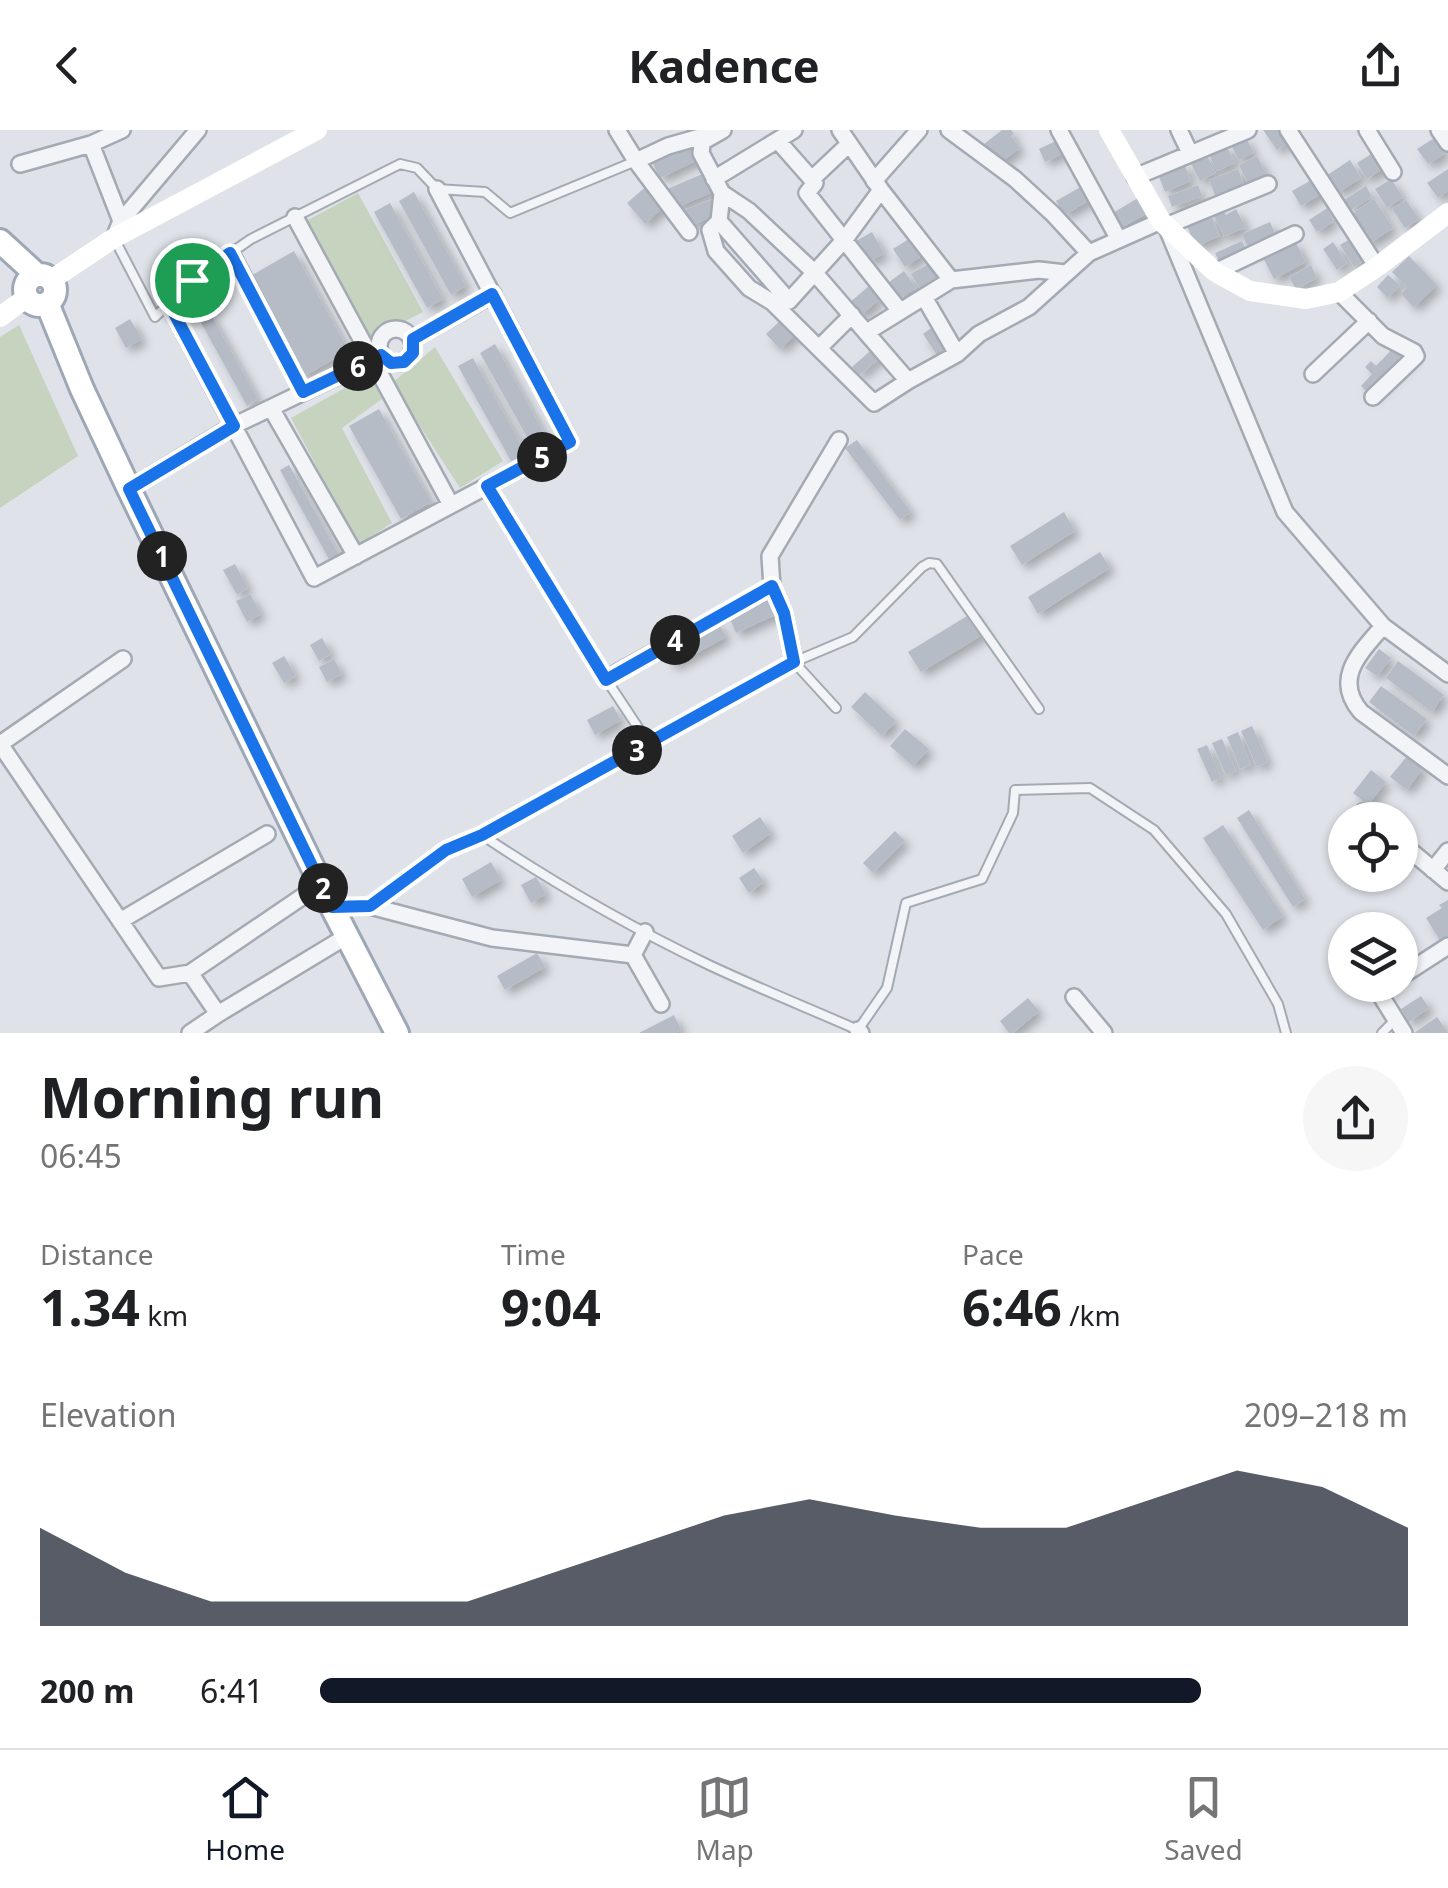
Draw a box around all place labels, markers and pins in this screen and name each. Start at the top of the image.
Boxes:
pin [150,238,235,323]
pin: 6 [333,341,383,391]
pin: 5 [517,432,567,482]
pin: 1 [137,531,187,581]
pin: 4 [650,615,700,665]
pin: 3 [612,725,662,775]
pin: 2 [298,863,348,913]

